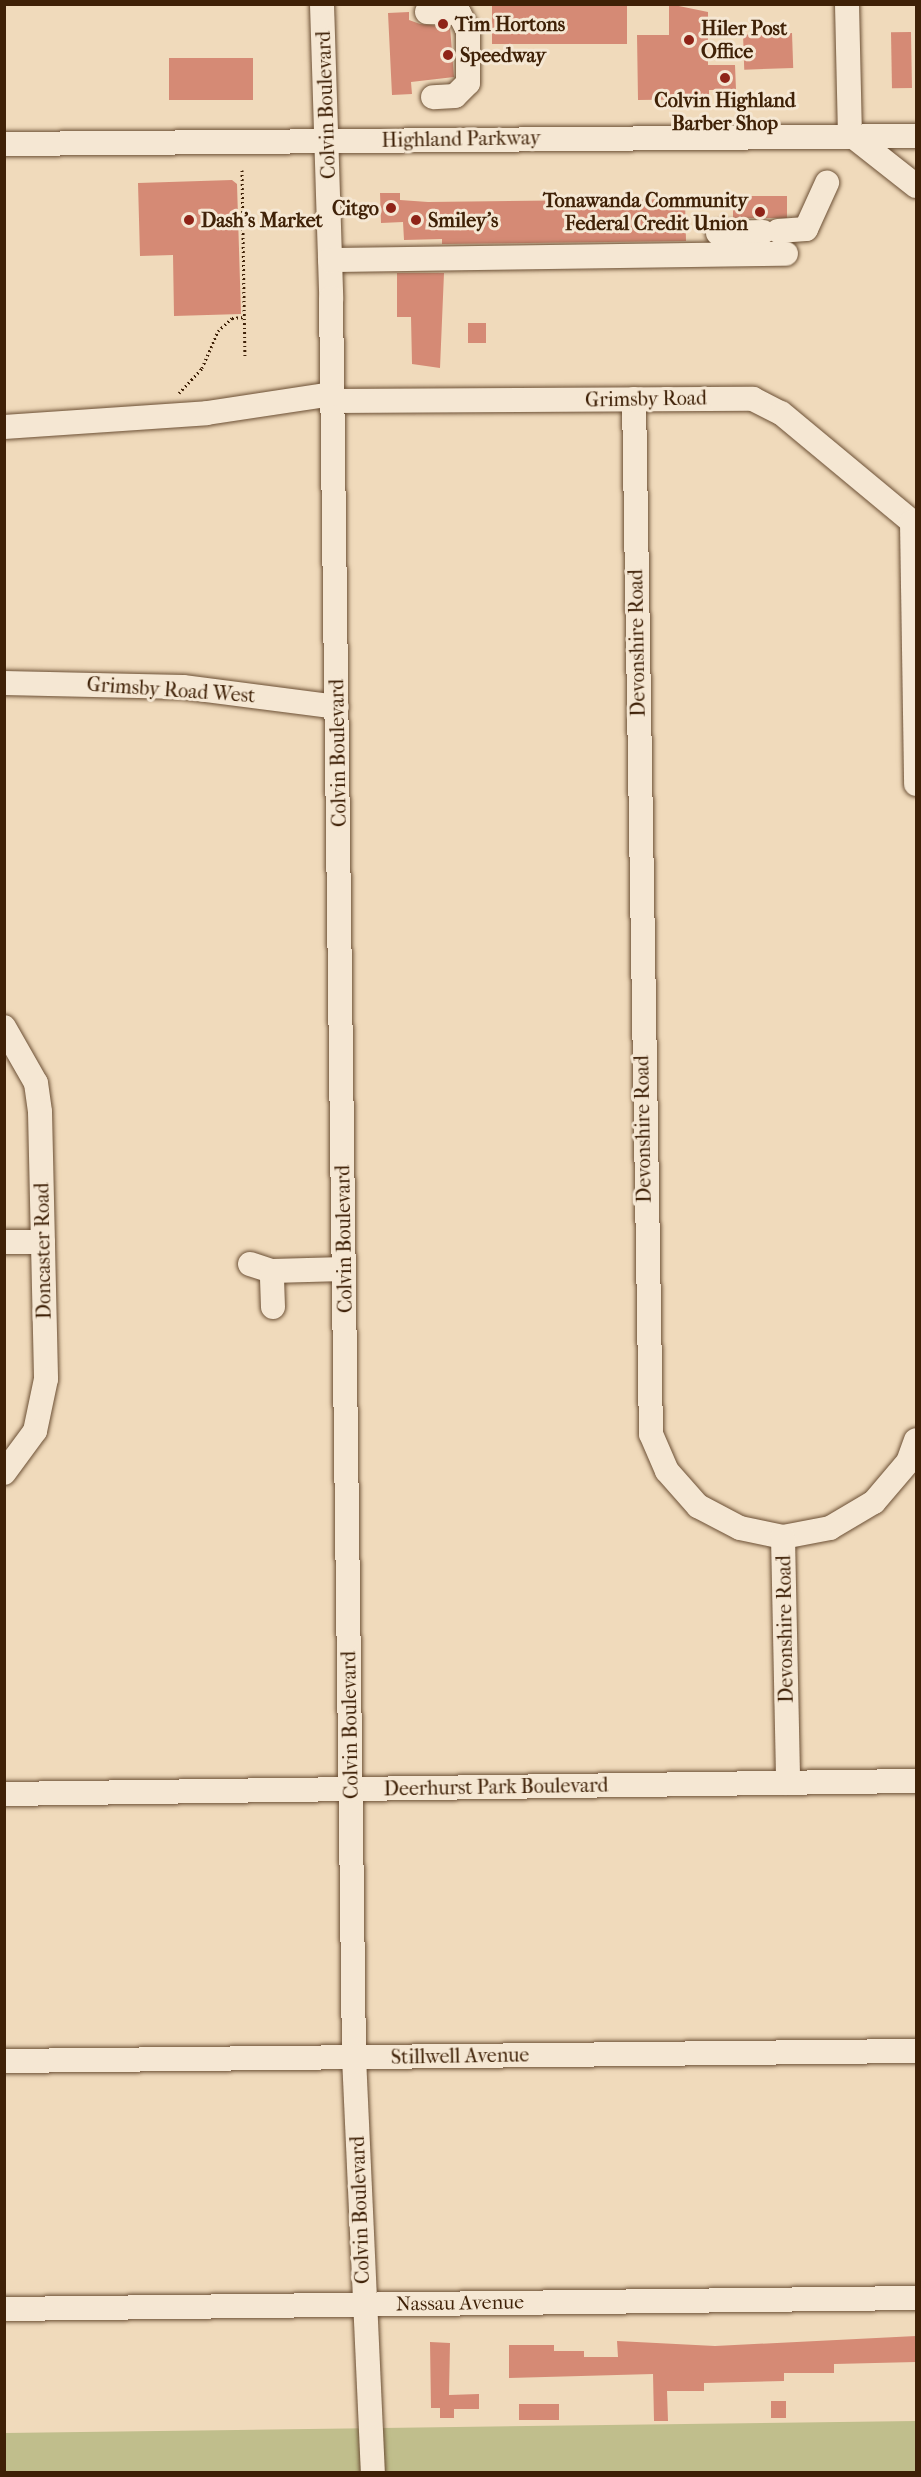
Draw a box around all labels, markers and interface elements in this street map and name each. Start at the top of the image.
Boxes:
place label: Tim Hortons [455,12,565,36]
place label: Hiler Post Office [701,16,787,63]
marker: Tim Hortons [436,17,450,31]
street label: Colvin Boulevard [311,31,341,179]
marker: Hiler Post Office [682,33,696,47]
place label: Speedway [460,43,546,67]
marker: Speedway [441,48,455,62]
marker: Colvin Highland Barber Shop [718,71,732,85]
place label: Colvin Highland Barber Shop [654,88,796,135]
street label: Highland Parkway [381,126,541,152]
place label: Tonawanda Community Federal Credit Union [543,189,748,236]
place label: Citgo [332,196,379,220]
marker: Citgo [384,201,398,215]
marker: Tonawanda Community Federal Credit Union [753,205,767,219]
place label: Dash's Market [201,208,323,232]
place label: Smiley's [428,208,498,232]
marker: Dash's Market [182,213,196,227]
marker: Smiley's [409,213,423,227]
street label: Grimsby Road [585,386,707,412]
street label: Devonshire Road [624,569,650,717]
street label: Grimsby Road West [86,672,256,708]
street label: Colvin Boulevard [325,679,351,827]
street label: Devonshire Road [630,1055,656,1203]
street label: Colvin Boulevard [331,1165,357,1313]
street label: Doncaster Road [30,1183,56,1319]
street label: Devonshire Road [772,1555,798,1703]
street label: Colvin Boulevard [337,1651,363,1799]
street label: Deerhurst Park Boulevard [383,1773,609,1801]
street label: Stillwell Avenue [391,2043,529,2069]
street label: Colvin Boulevard [345,2136,375,2284]
street label: Nassau Avenue [396,2290,524,2316]

